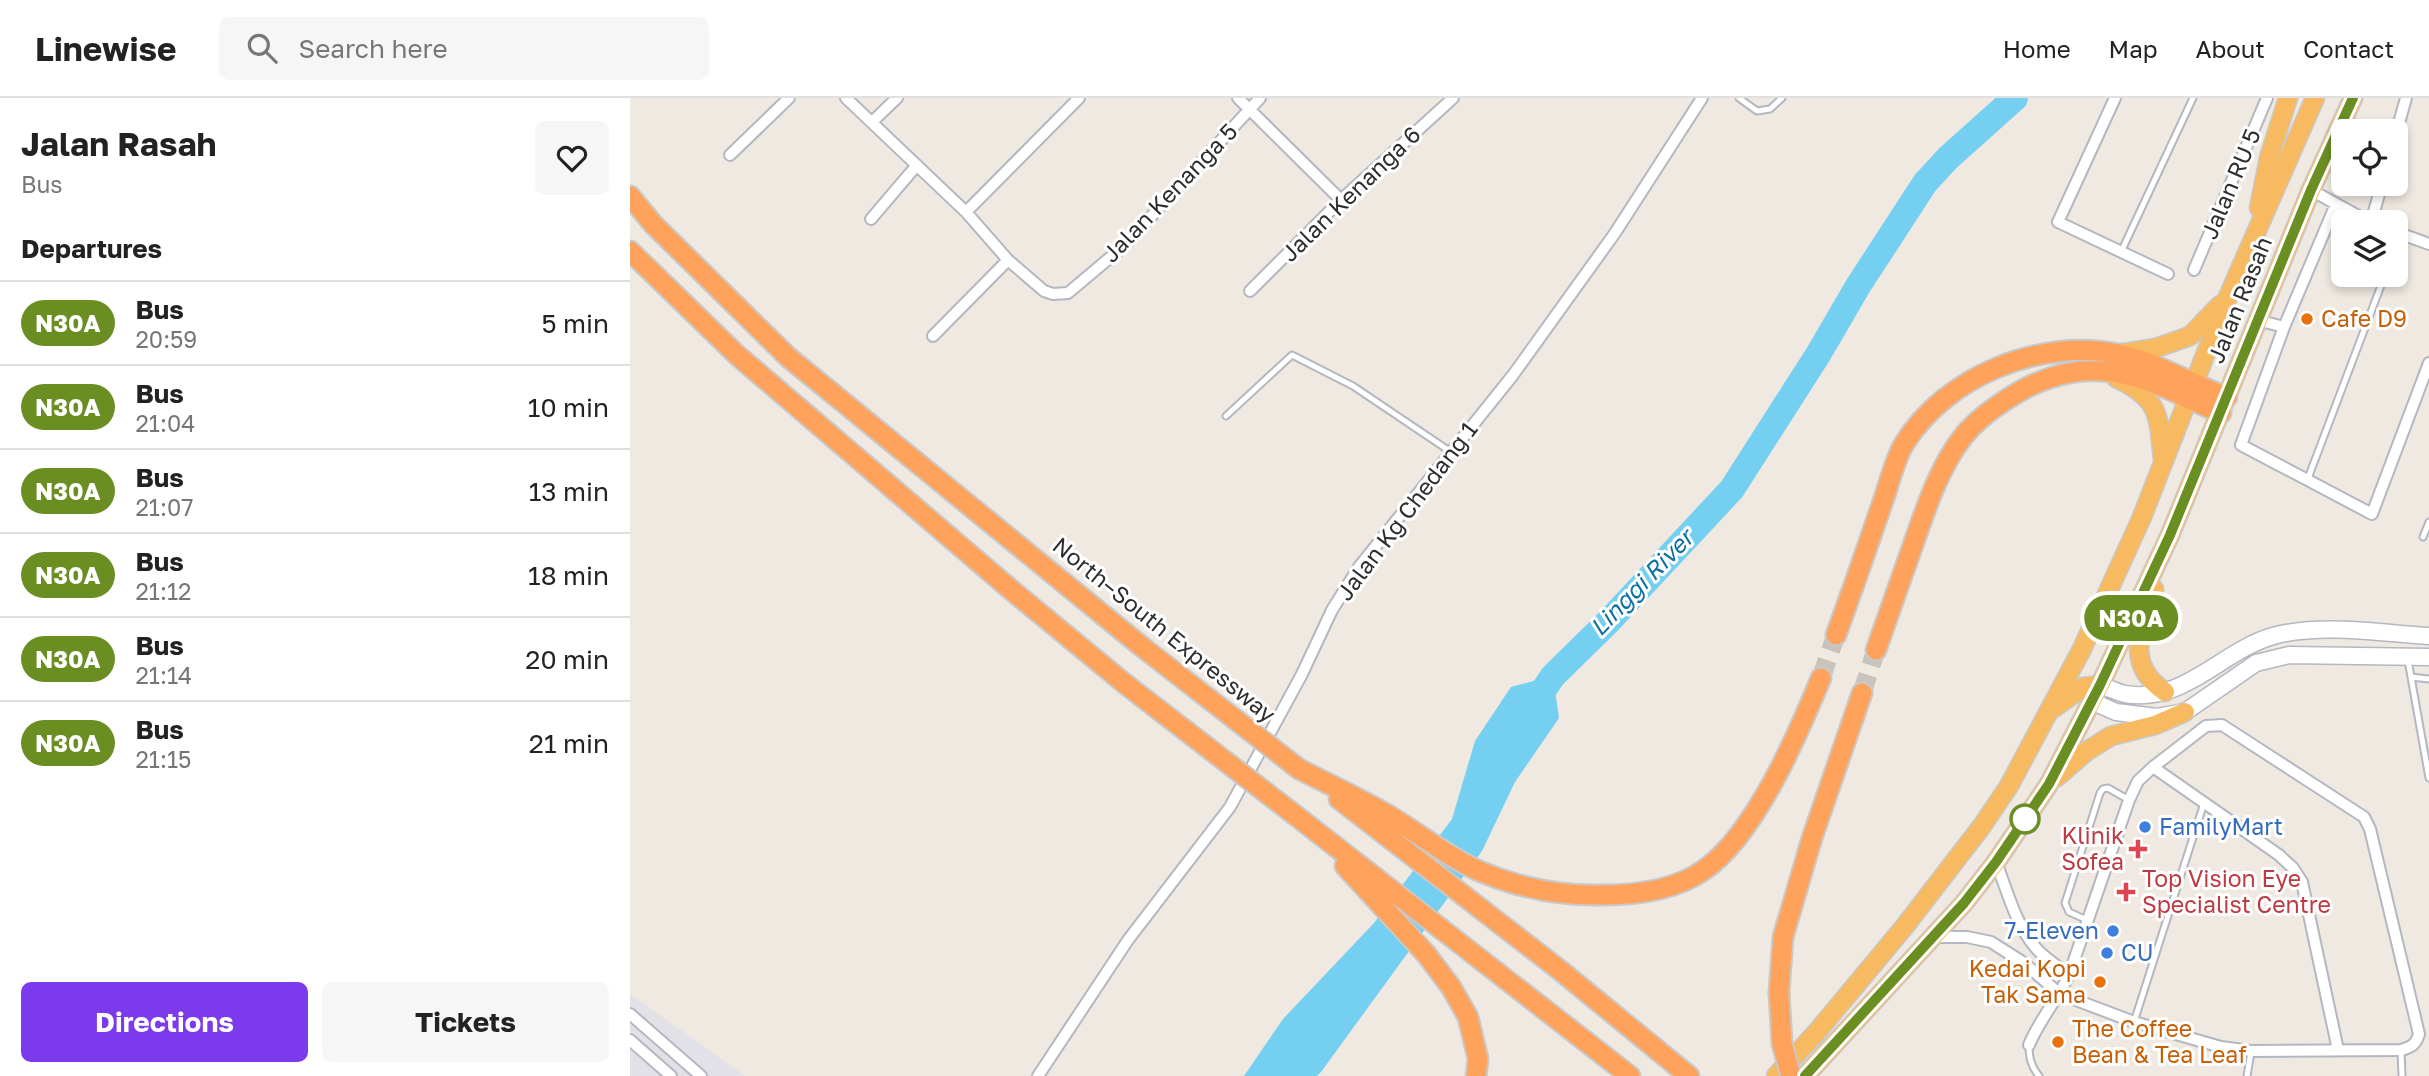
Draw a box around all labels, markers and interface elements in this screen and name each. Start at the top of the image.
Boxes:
search box [219,17,709,80]
text: Linewise [35,29,177,68]
icon: search [243,29,281,67]
text: Search here [299,33,448,64]
text: Home [2003,34,2071,63]
text: Map [2109,34,2158,63]
text: About [2196,34,2265,63]
text: Contact [2303,34,2394,63]
street label: Jalan Kenanga 5 [1096,117,1243,268]
map controls [2331,119,2408,287]
button: locate [2331,119,2408,196]
street label: Jalan Kenanga 6 [1275,120,1426,267]
button: heart [535,121,609,195]
text: Jalan Rasah [21,124,217,163]
street label: Jalan RU 5 [2194,124,2266,243]
text: Bus [21,170,63,198]
button: layers [2331,210,2408,287]
street label: Jalan Rasah [2201,232,2277,367]
text: Departures [21,233,162,264]
text: Bus [136,294,184,325]
place label: Cafe D9 [2321,304,2407,332]
text: N30A [35,308,101,337]
text: 5 min [541,308,609,339]
marker: Cafe D9 [2299,311,2315,327]
text: 20:59 [136,325,197,353]
text: Bus [136,378,184,409]
text: N30A [35,392,101,421]
text: 10 min [528,392,609,423]
text: 21:04 [136,409,195,437]
street label: Jalan Kg Chedang 1 [1330,415,1483,605]
text: Bus [136,462,184,493]
text: N30A [35,476,101,505]
text: 13 min [529,476,609,507]
text: 21:07 [136,493,193,521]
water label: Linggi River [1583,520,1702,642]
street label: North–South Expressway [1048,531,1282,728]
text: Bus [136,546,184,577]
text: N30A [35,560,101,589]
text: 18 min [528,560,609,591]
text: 21:12 [136,577,191,605]
line badge: N30A [2082,595,2180,641]
text: N30A [2098,603,2164,632]
text: Bus [136,630,184,661]
text: N30A [35,644,101,673]
text: 20 min [525,644,609,675]
text: 21:14 [136,661,192,689]
text: Bus [136,714,184,745]
text: N30A [35,728,101,757]
text: 21 min [529,728,609,759]
text: 21:15 [136,745,191,773]
unlabelled marker [2010,804,2040,834]
place label: FamilyMart [2159,812,2283,840]
marker: FamilyMart [2137,819,2153,835]
place label: Klinik Sofea [2061,821,2124,875]
marker: Klinik Sofea [2130,841,2146,857]
place label: Top Vision Eye Specialist Centre [2142,864,2331,918]
marker: Top Vision Eye Specialist Centre [2116,882,2136,902]
place label: 7-Eleven [2004,916,2099,944]
marker: 7-Eleven [2105,923,2121,939]
place label: CU [2121,938,2153,966]
marker: CU [2099,945,2115,961]
place label: Kedai Kopi Tak Sama [1969,954,2086,1008]
marker: Kedai Kopi Tak Sama [2092,974,2108,990]
button: Directions [21,982,308,1062]
button: Tickets [322,982,609,1062]
place label: The Coffee Bean & Tea Leaf [2072,1014,2247,1068]
marker: The Coffee Bean & Tea Leaf [2050,1034,2066,1050]

